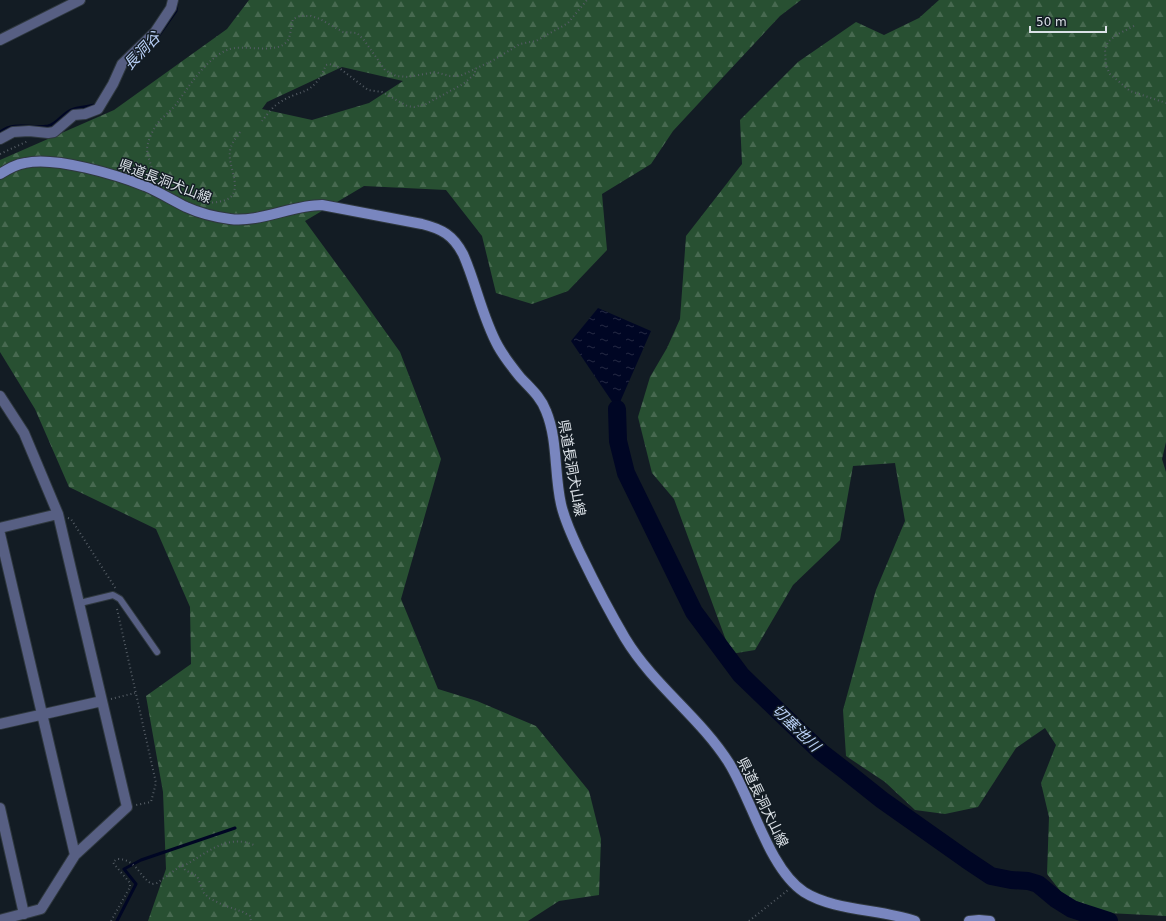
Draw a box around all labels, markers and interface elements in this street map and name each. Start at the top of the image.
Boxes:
scale bar [1030,8,1106,34]
text: 50 m [1036,15,1067,29]
water label: 長洞谷 [120,27,165,73]
street label: 県道長洞犬山線 [116,156,214,206]
street label: 県道長洞犬山線 [556,418,588,518]
water label: 切塞池川 [768,701,825,757]
street label: 県道長洞犬山線 [734,754,792,850]

